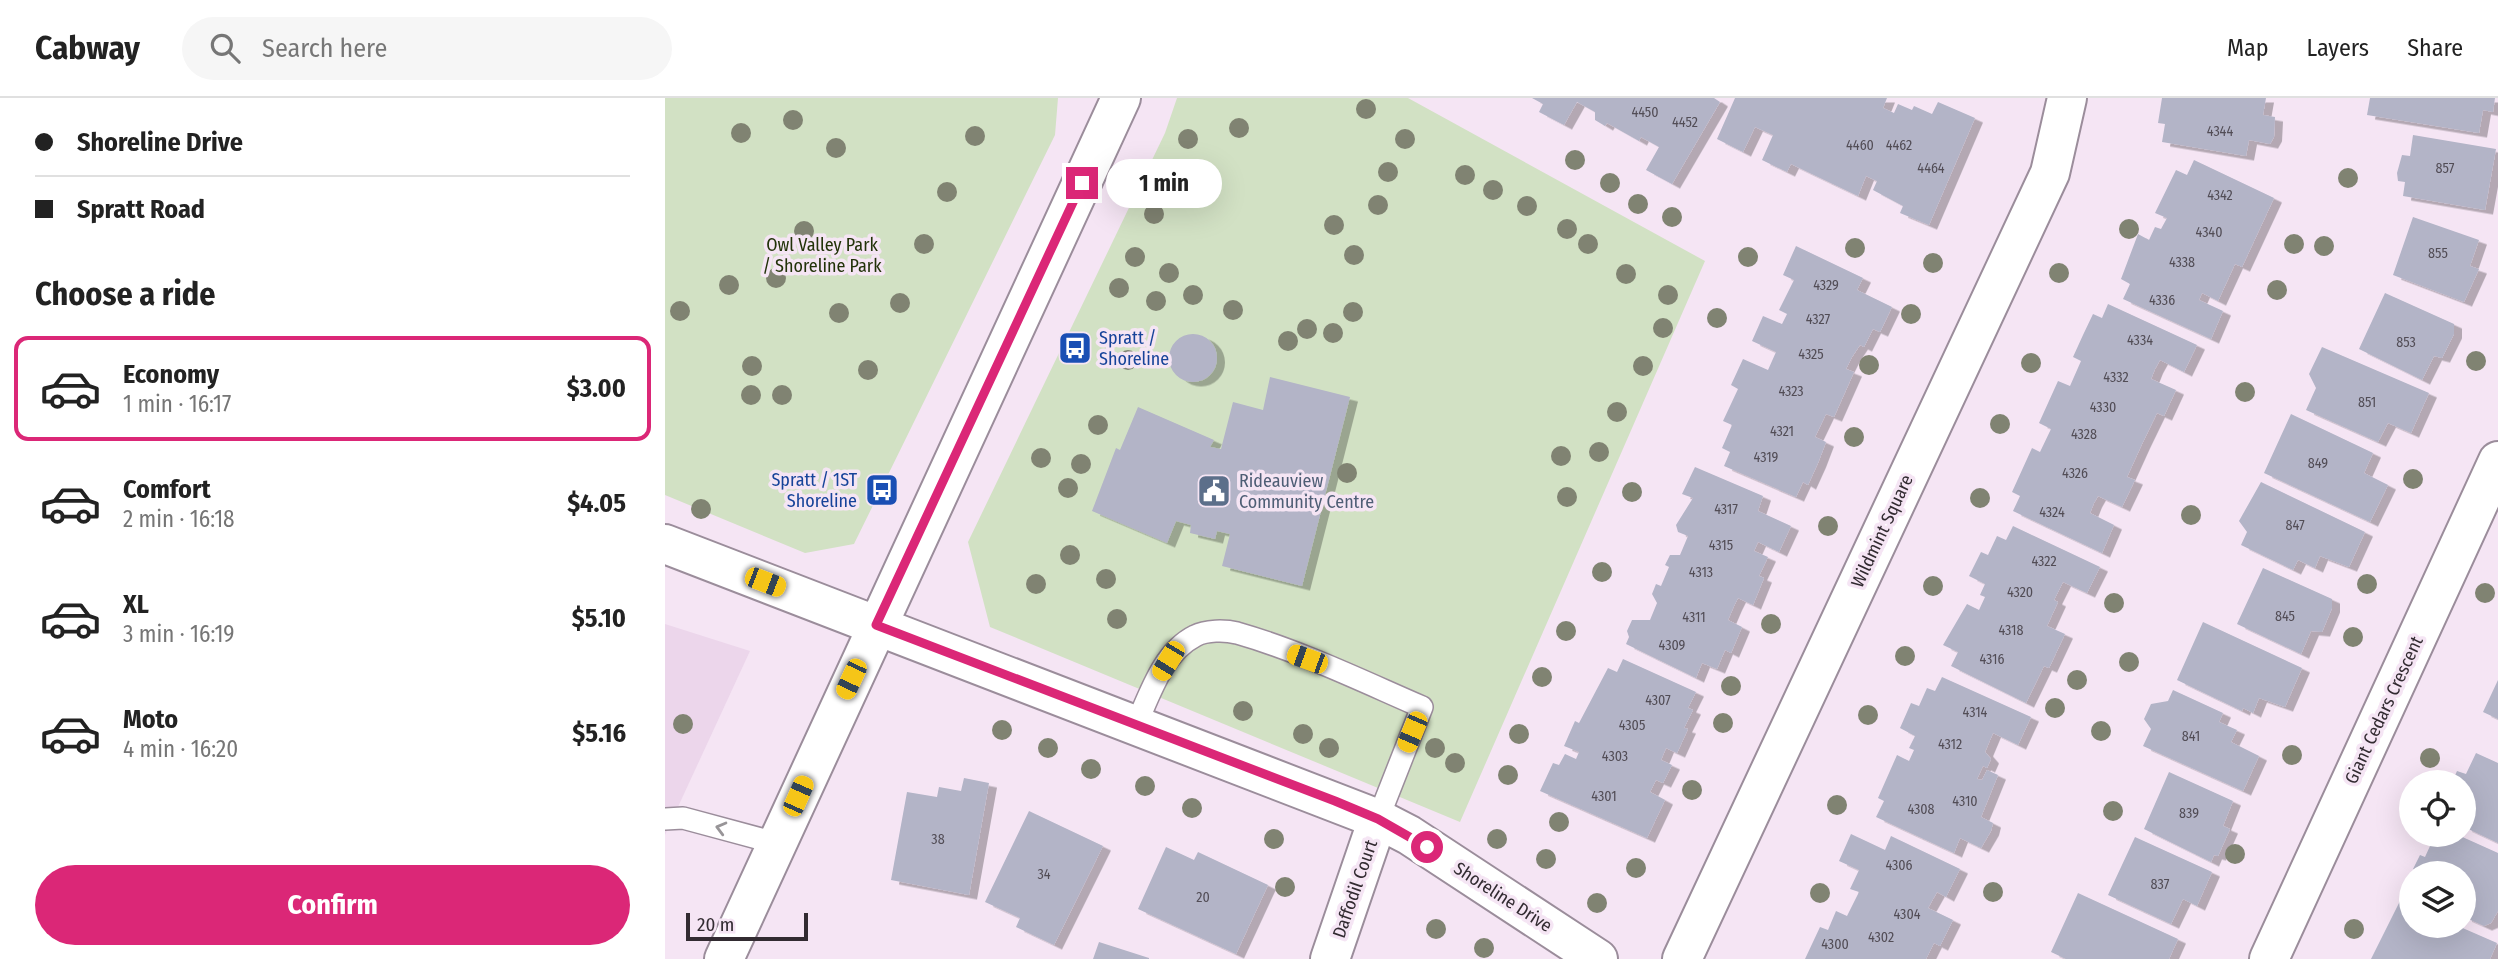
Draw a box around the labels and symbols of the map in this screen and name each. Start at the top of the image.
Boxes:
house number: 4450 [1631,104,1659,121]
house number: 4452 [1672,114,1698,131]
house number: 4344 [2207,123,2233,140]
house number: 4460 [1846,137,1874,154]
house number: 4462 [1886,137,1912,154]
callout: 1 min [1107,158,1222,208]
house number: 4464 [1917,160,1945,177]
house number: 857 [2436,160,2455,177]
route end [1066,167,1098,199]
house number: 4342 [2207,187,2233,204]
house number: 4340 [2196,224,2222,241]
park label: Owl Valley Park / Shoreline Park [762,234,882,277]
house number: 855 [2428,245,2448,262]
house number: 4338 [2169,254,2195,271]
house number: 4329 [1813,277,1839,294]
house number: 4336 [2149,292,2175,309]
house number: 4327 [1806,311,1831,328]
place label: Spratt / Shoreline [1099,327,1169,370]
bus stop icon: Spratt / Shoreline [1056,329,1094,367]
house number: 4334 [2127,332,2153,349]
house number: 853 [2396,334,2416,351]
house number: 4325 [1798,346,1824,363]
house number: 4332 [2103,369,2129,386]
house number: 4323 [1778,383,1804,400]
house number: 851 [2358,394,2376,411]
house number: 4330 [2090,399,2116,416]
house number: 4321 [1770,423,1794,440]
house number: 4328 [2071,426,2097,443]
house number: 4319 [1754,449,1779,466]
house number: 849 [2308,455,2328,472]
house number: 4326 [2062,465,2088,482]
place label: Spratt / 1ST Shoreline [771,469,858,512]
place label: Rideauview Community Centre [1239,470,1374,513]
bus stop icon: Spratt / 1ST Shoreline [863,471,901,509]
street label: Wildmint Square [1846,471,1918,591]
public building icon: Rideauview Community Centre [1195,472,1233,510]
house number: 4317 [1714,501,1738,518]
house number: 4324 [2039,504,2065,521]
house number: 847 [2285,517,2305,534]
house number: 4315 [1709,537,1733,554]
house number: 4322 [2031,553,2057,570]
house number: 4313 [1689,564,1713,581]
car [742,565,789,599]
house number: 4320 [2007,584,2033,601]
house number: 845 [2275,608,2295,625]
house number: 4311 [1682,609,1706,626]
house number: 4318 [1998,622,2024,639]
street label: Giant Cedars Crescent [2340,633,2428,787]
house number: 4309 [1659,637,1686,654]
car [1149,638,1188,684]
car [1284,642,1331,676]
house number: 4316 [1980,651,2005,668]
car [833,656,870,702]
house number: 4307 [1645,692,1671,709]
house number: 4314 [1963,704,1988,721]
car [1395,709,1430,755]
house number: 4305 [1619,717,1645,734]
house number: 841 [2182,728,2200,745]
house number: 4312 [1938,736,1962,753]
house number: 4303 [1602,748,1628,765]
car [780,773,817,819]
house number: 4301 [1591,788,1617,805]
house number: 4310 [1952,793,1978,810]
house number: 4308 [1907,801,1935,818]
house number: 839 [2179,805,2199,822]
one-way arrow [715,822,727,836]
house number: 38 [931,831,945,848]
route start [1411,831,1443,863]
street label: Daffodil Court [1328,837,1382,941]
street label: Shoreline Drive [1450,857,1556,937]
house number: 4306 [1885,857,1913,874]
house number: 34 [1037,866,1051,883]
house number: 837 [2151,876,2170,893]
house number: 20 [1196,889,1210,906]
house number: 4304 [1894,906,1921,923]
scale bar [686,910,809,942]
house number: 4302 [1868,929,1894,946]
house number: 4300 [1821,936,1849,953]

